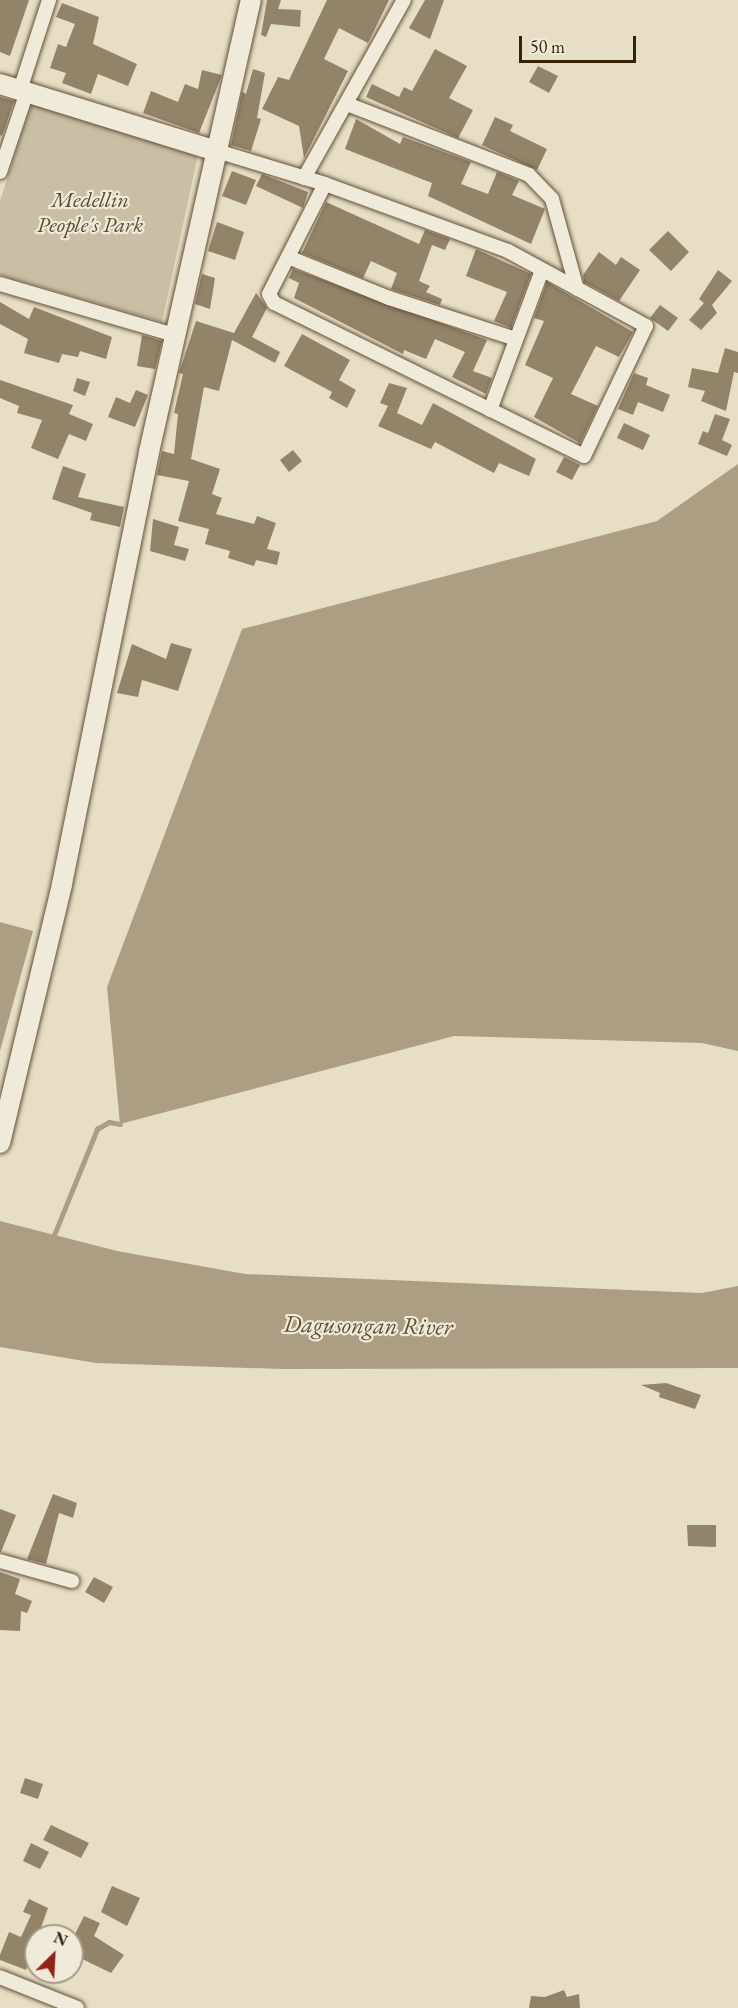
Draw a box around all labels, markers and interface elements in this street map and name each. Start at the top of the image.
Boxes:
scale bar [522,24,639,62]
text: 50 m [530,35,565,58]
park label: Medellin People's Park [37,186,143,237]
water label: Dagusongan River [283,1309,453,1341]
north arrow [24,1924,84,1984]
text: N [51,1927,71,1951]

